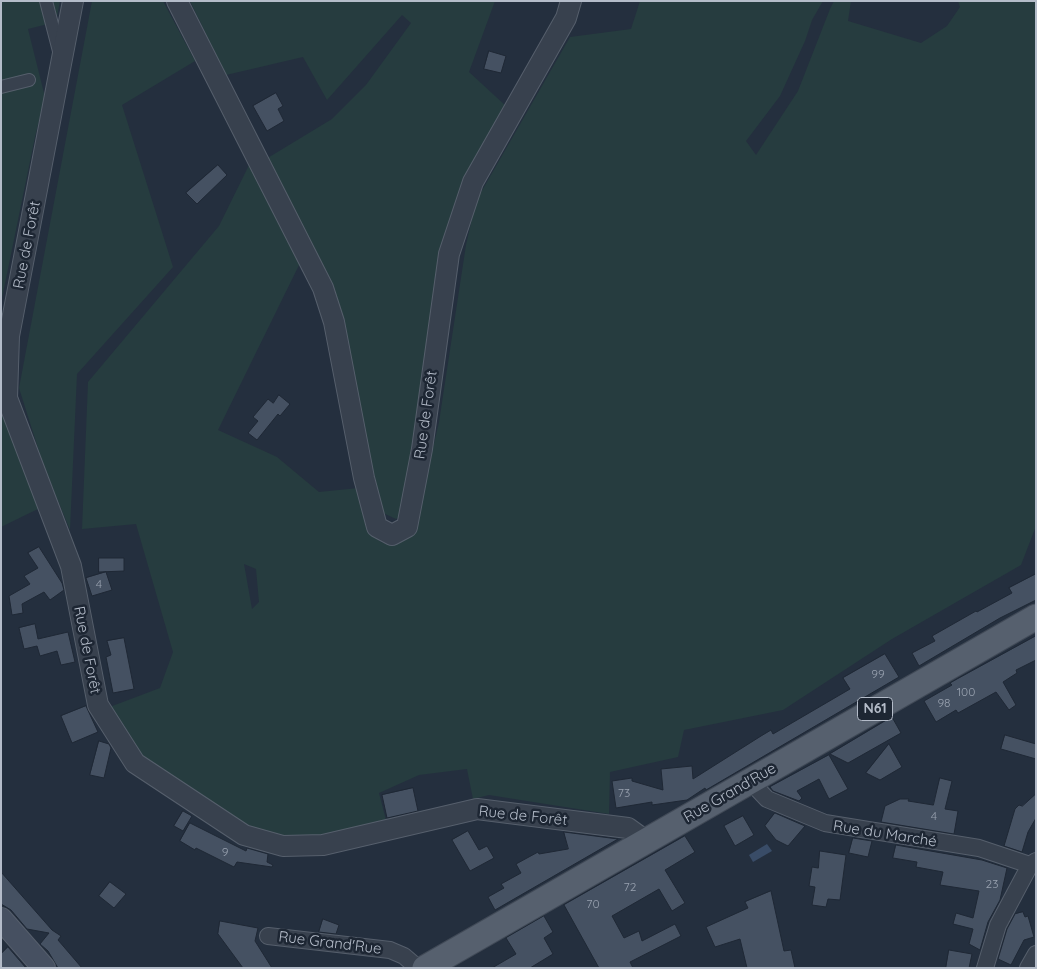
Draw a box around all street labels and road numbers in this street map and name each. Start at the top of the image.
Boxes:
street label: Rue de Forêt [10,200,44,290]
street label: Rue de Forêt [411,370,441,460]
street label: Rue de Forêt [70,605,104,695]
road number: N61 [858,698,892,721]
street label: Rue Grand'Rue [681,759,779,827]
street label: Rue de Forêt [478,802,568,830]
street label: Rue du Marché [832,817,938,851]
street label: Rue Grand'Rue [277,928,383,958]

